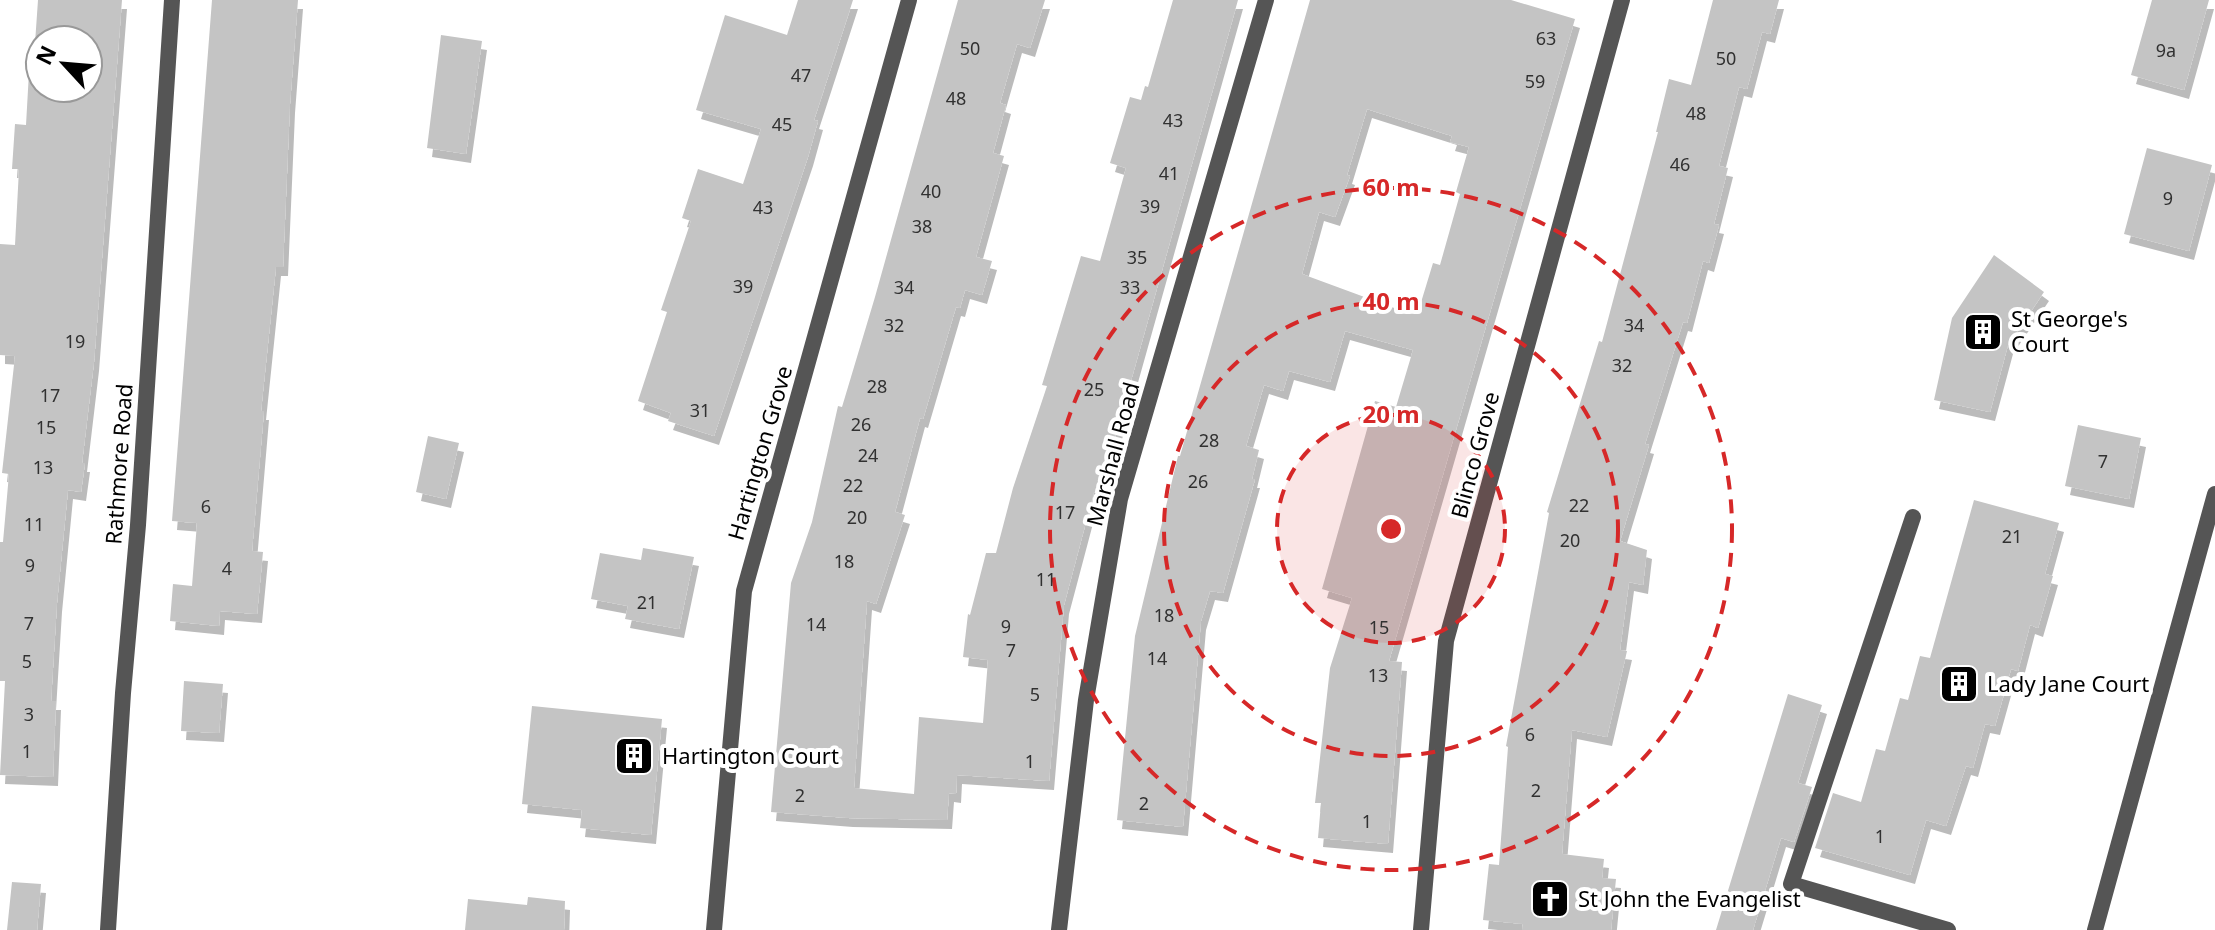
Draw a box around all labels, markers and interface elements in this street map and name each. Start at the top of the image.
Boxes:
north arrow [24,24,104,104]
house number: 63 [1536,26,1556,50]
house number: 50 [960,36,980,60]
house number: 9a [2156,38,2176,62]
text: N [28,40,63,69]
house number: 50 [1716,46,1736,70]
house number: 47 [791,63,811,87]
house number: 59 [1525,69,1545,93]
house number: 48 [946,86,966,110]
house number: 48 [1686,101,1706,125]
house number: 43 [1163,108,1183,132]
house number: 45 [772,112,792,136]
house number: 46 [1670,152,1690,176]
house number: 41 [1159,161,1179,185]
text: 60 m [1362,170,1420,203]
house number: 40 [921,179,941,203]
house number: 9 [2163,186,2173,210]
house number: 39 [1140,194,1160,218]
house number: 43 [753,195,773,219]
house number: 38 [912,214,932,238]
house number: 35 [1127,245,1147,269]
house number: 39 [733,274,753,298]
house number: 34 [894,275,914,299]
house number: 33 [1120,275,1140,299]
text: 40 m [1362,284,1420,317]
place label: St George's Court [2011,303,2128,358]
building icon: St George's Court [1962,311,2004,353]
house number: 32 [884,313,904,337]
house number: 34 [1624,313,1644,337]
house number: 19 [65,329,85,353]
house number: 32 [1612,353,1632,377]
street label: Hartington Grove [720,362,798,543]
house number: 28 [867,374,887,398]
house number: 25 [1084,377,1104,401]
street label: Marshall Road [1078,378,1146,529]
house number: 17 [40,383,60,407]
street label: Rathmore Road [97,383,139,545]
street label: Blinco Grove [1443,388,1505,521]
text: 20 m [1362,397,1420,430]
house number: 31 [690,398,710,422]
house number: 26 [851,412,871,436]
house number: 15 [36,415,56,439]
house number: 28 [1199,428,1219,452]
house number: 24 [858,443,878,467]
house number: 7 [2098,449,2108,473]
house number: 13 [33,455,53,479]
house number: 26 [1188,469,1208,493]
house number: 22 [843,473,863,497]
house number: 22 [1569,493,1589,517]
house number: 6 [201,494,211,518]
house number: 17 [1055,500,1075,524]
house number: 20 [847,505,867,529]
house number: 11 [24,512,44,536]
centre of rings [1377,515,1405,543]
house number: 21 [2002,524,2022,548]
house number: 20 [1560,528,1580,552]
house number: 18 [834,549,854,573]
house number: 9 [25,553,35,577]
house number: 4 [222,556,232,580]
house number: 11 [1036,567,1056,591]
house number: 21 [637,590,657,614]
house number: 18 [1154,603,1174,627]
house number: 7 [24,611,34,635]
house number: 14 [806,612,826,636]
house number: 9 [1001,614,1011,638]
house number: 15 [1369,615,1389,639]
house number: 7 [1006,638,1016,662]
house number: 14 [1147,646,1167,670]
house number: 5 [22,649,32,673]
house number: 13 [1368,663,1388,687]
building icon: Lady Jane Court [1938,663,1980,705]
place label: Lady Jane Court [1987,668,2149,698]
house number: 5 [1030,682,1040,706]
house number: 3 [24,702,34,726]
house number: 6 [1525,722,1535,746]
building icon: Hartington Court [613,735,655,777]
house number: 1 [22,739,32,763]
place label: Hartington Court [662,740,839,770]
house number: 1 [1025,749,1035,773]
house number: 2 [1531,778,1541,802]
house number: 2 [795,783,805,807]
house number: 2 [1139,791,1149,815]
house number: 1 [1362,809,1372,833]
house number: 1 [1875,824,1885,848]
church icon: St John the Evangelist [1529,878,1571,920]
place label: St John the Evangelist [1578,883,1801,913]

